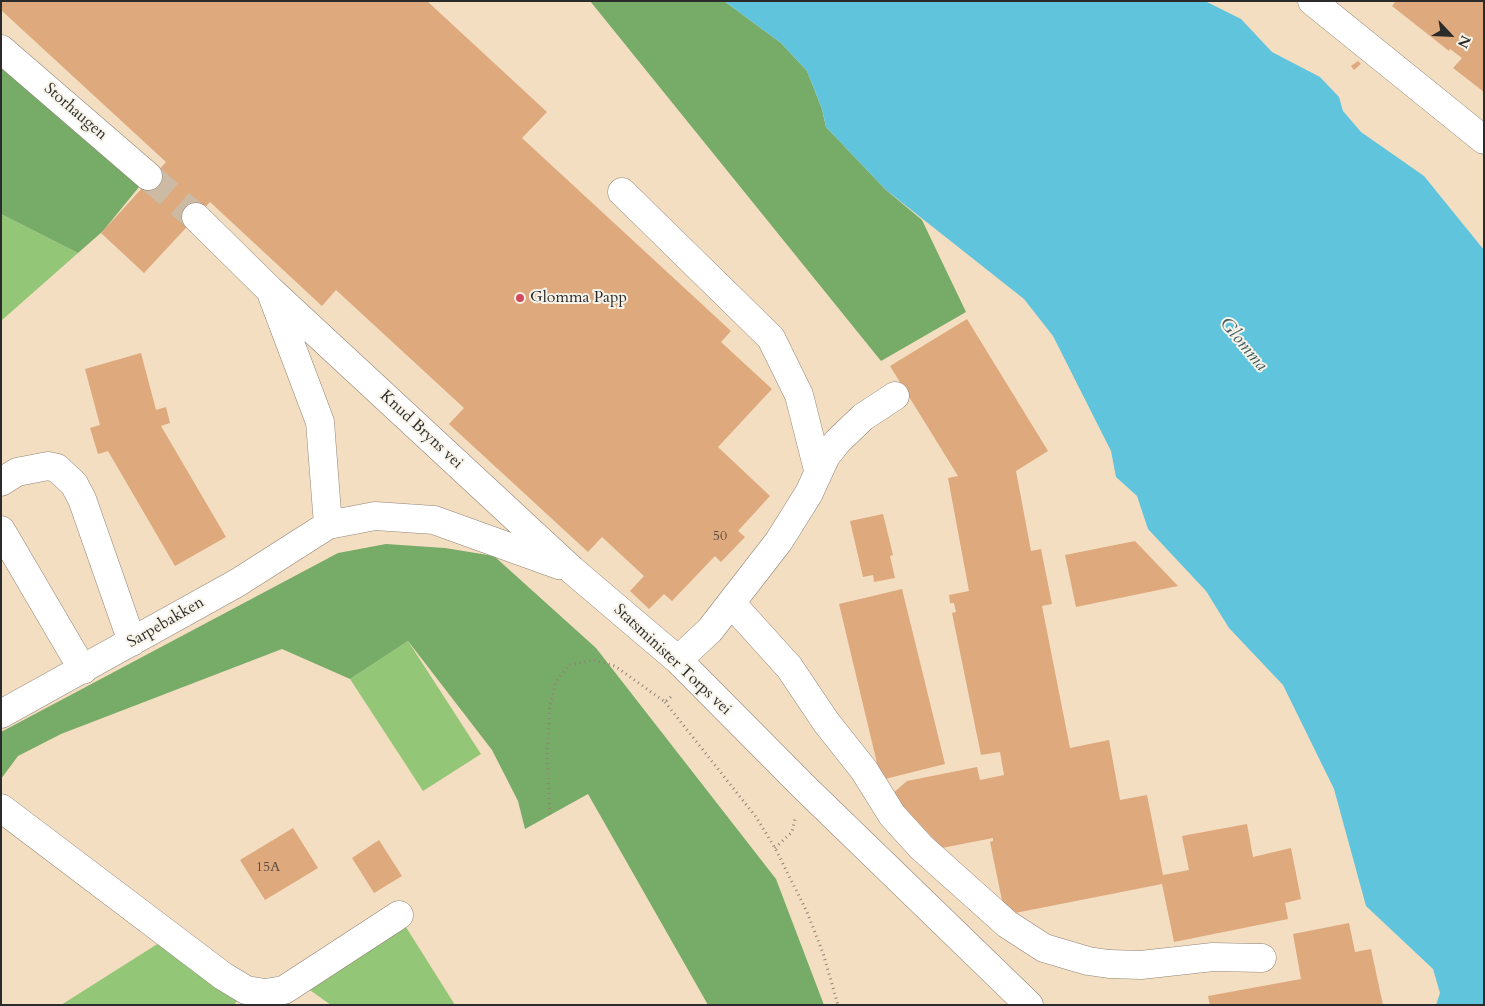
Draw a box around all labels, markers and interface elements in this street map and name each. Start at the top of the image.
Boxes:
north arrow [1425,10,1475,60]
text: N [1453,32,1475,51]
street label: Storhaugen [40,79,110,145]
place label: Glomma Papp [530,288,627,308]
marker: Glomma Papp [514,292,526,304]
water label: Glomma [1214,314,1272,376]
street label: Knud Bryns vei [376,387,466,473]
house number: 50 [713,529,727,545]
street label: Sarpebakken [124,593,208,653]
street label: Statsminister Torps vei [609,600,735,720]
house number: 15A [256,860,280,876]

